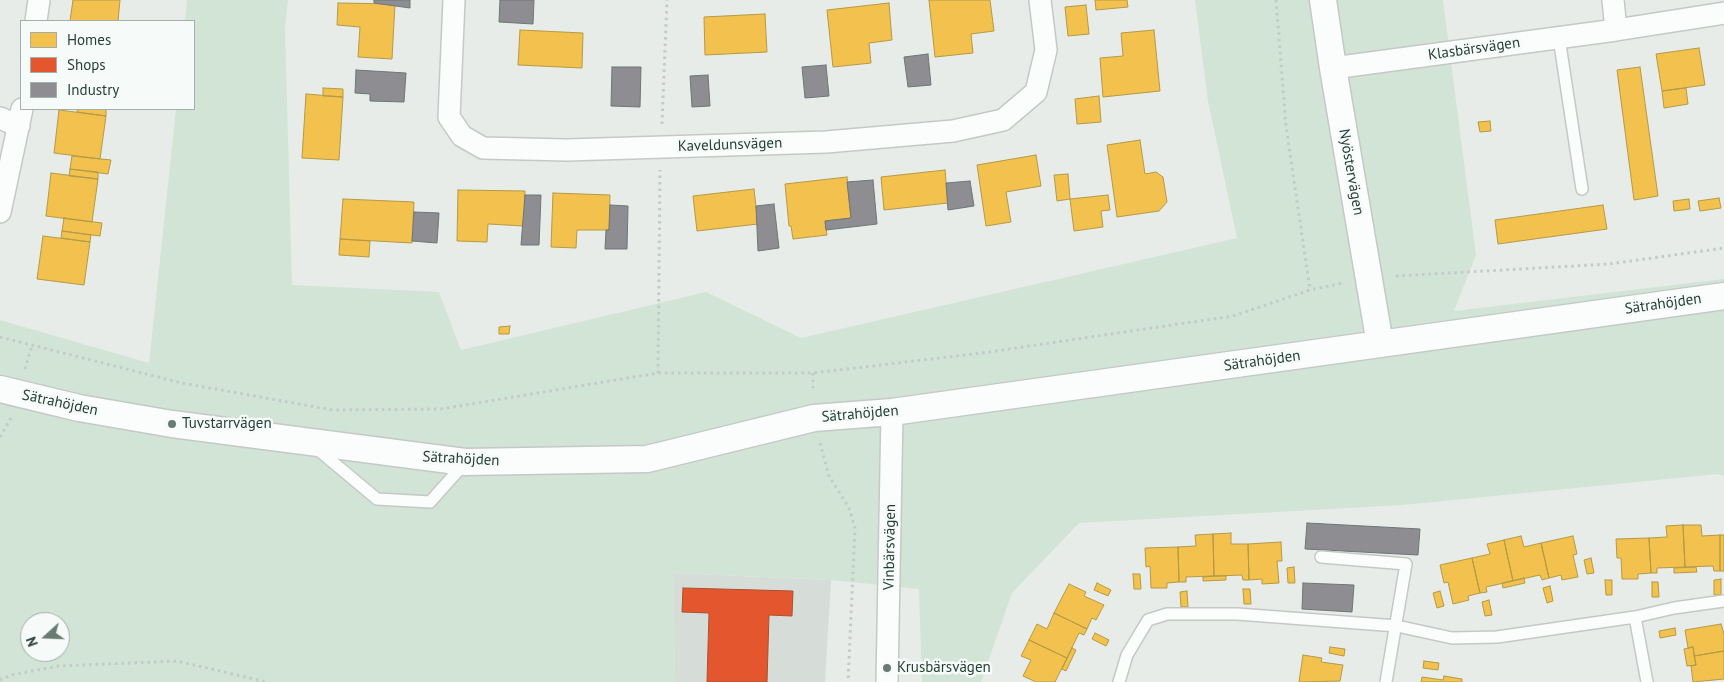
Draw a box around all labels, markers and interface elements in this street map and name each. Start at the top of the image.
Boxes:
legend [20,20,195,110]
text: Homes [67,30,111,49]
street label: Klasbärsvägen [1427,34,1521,64]
text: Shops [67,55,106,74]
text: Industry [67,80,119,99]
street label: Nyöstervägen [1335,127,1367,217]
street label: Kaveldunsvägen [677,134,783,156]
street label: Sätrahöjden [1624,290,1702,318]
street label: Sätrahöjden [1223,347,1301,375]
street label: Sätrahöjden [20,386,100,420]
street label: Sätrahöjden [821,402,899,426]
place label: Tuvstarrvägen [182,415,272,433]
marker: Tuvstarrvägen [166,418,178,430]
street label: Sätrahöjden [422,448,500,470]
street label: Vinbärsvägen [880,504,900,590]
north arrow [20,612,70,662]
text: N [22,634,42,649]
place label: Krusbärsvägen [897,659,991,677]
marker: Krusbärsvägen [881,662,893,674]

